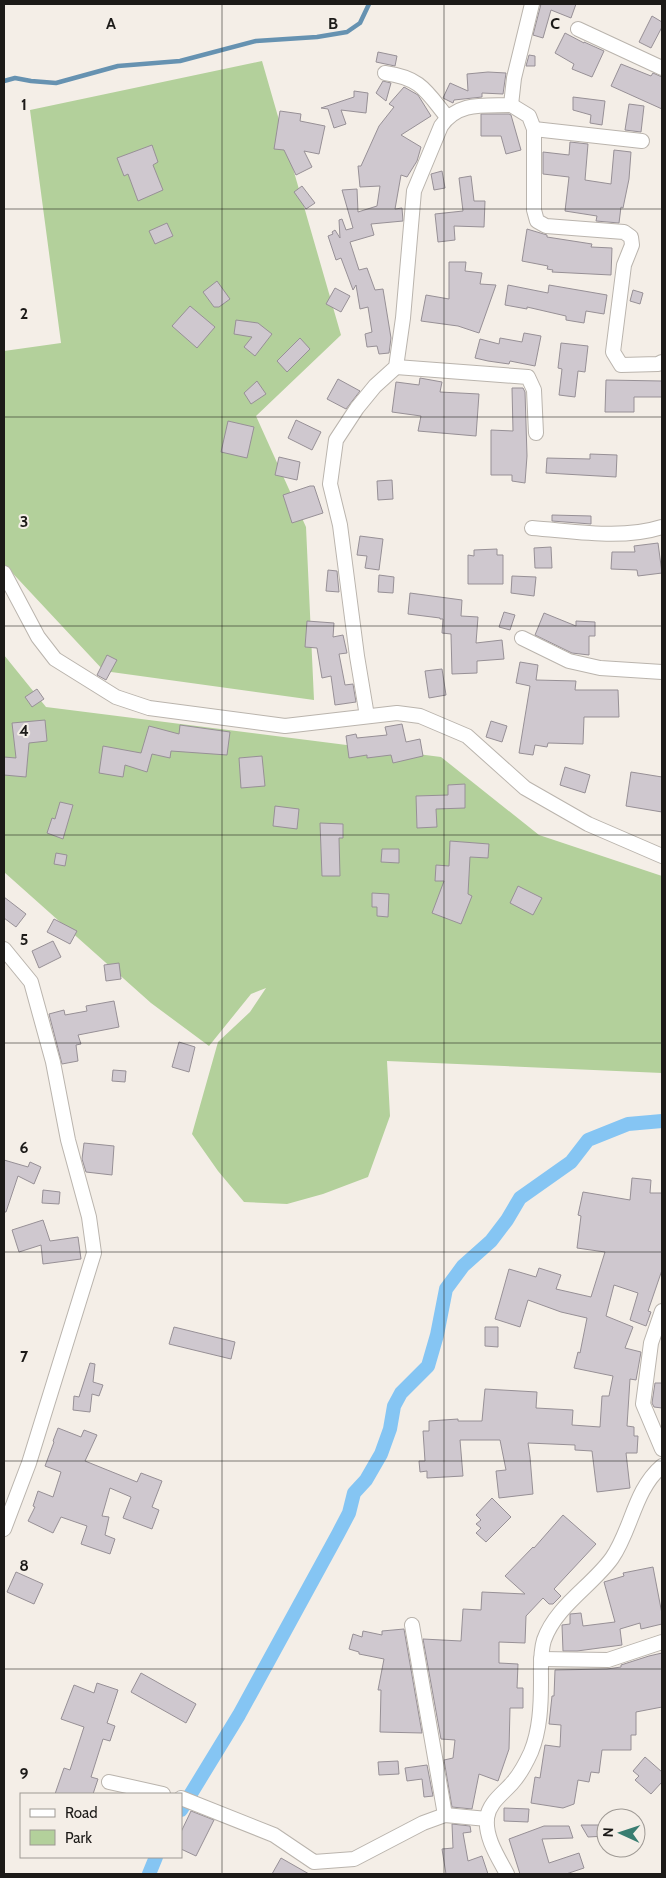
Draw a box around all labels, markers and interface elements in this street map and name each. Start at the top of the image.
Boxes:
text: A [106,14,116,33]
text: B [328,14,338,33]
text: C [550,14,560,33]
text: 1 [21,95,27,114]
text: 2 [20,304,28,323]
text: 3 [20,512,28,531]
text: 4 [19,721,29,740]
text: 5 [20,930,28,949]
text: 6 [20,1138,29,1157]
text: 7 [20,1347,29,1366]
text: 8 [19,1556,29,1575]
text: 9 [20,1764,29,1783]
legend [20,1793,182,1858]
text: Road [65,1804,98,1822]
north arrow [596,1808,646,1858]
text: N [599,1827,617,1838]
text: Park [65,1829,92,1847]

